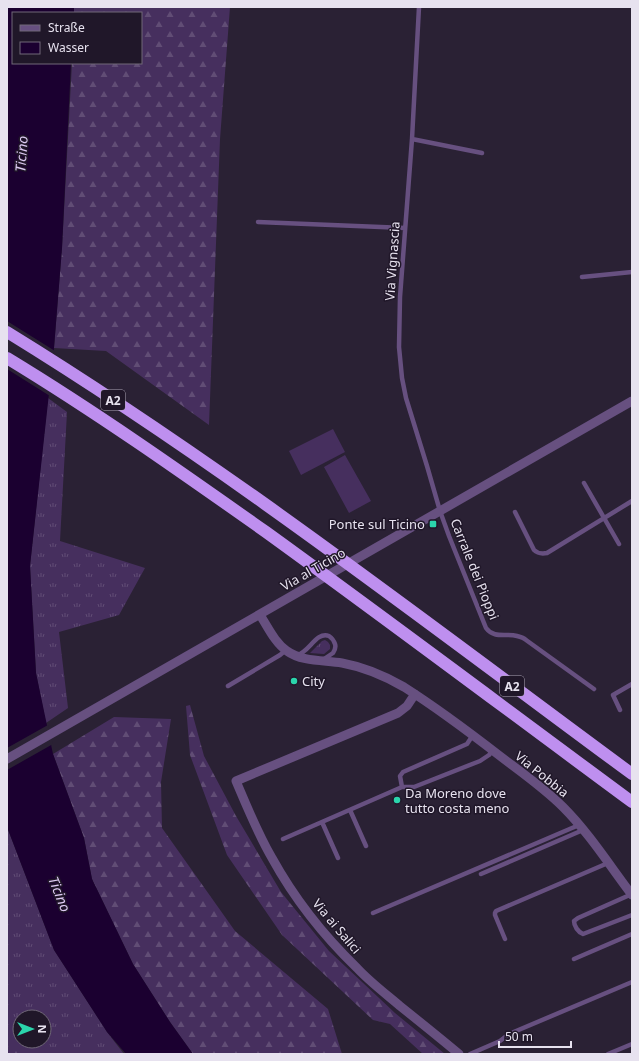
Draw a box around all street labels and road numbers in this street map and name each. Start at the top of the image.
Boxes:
street label: Via Vignascia [380,221,404,301]
road number: A2 [101,390,125,410]
street label: Carrale dei Pioppi [446,516,504,622]
street label: Via al Ticino [277,543,349,595]
road number: A2 [500,676,524,696]
street label: Via Pobbia [511,747,573,801]
street label: Via ai Salici [309,895,365,957]

